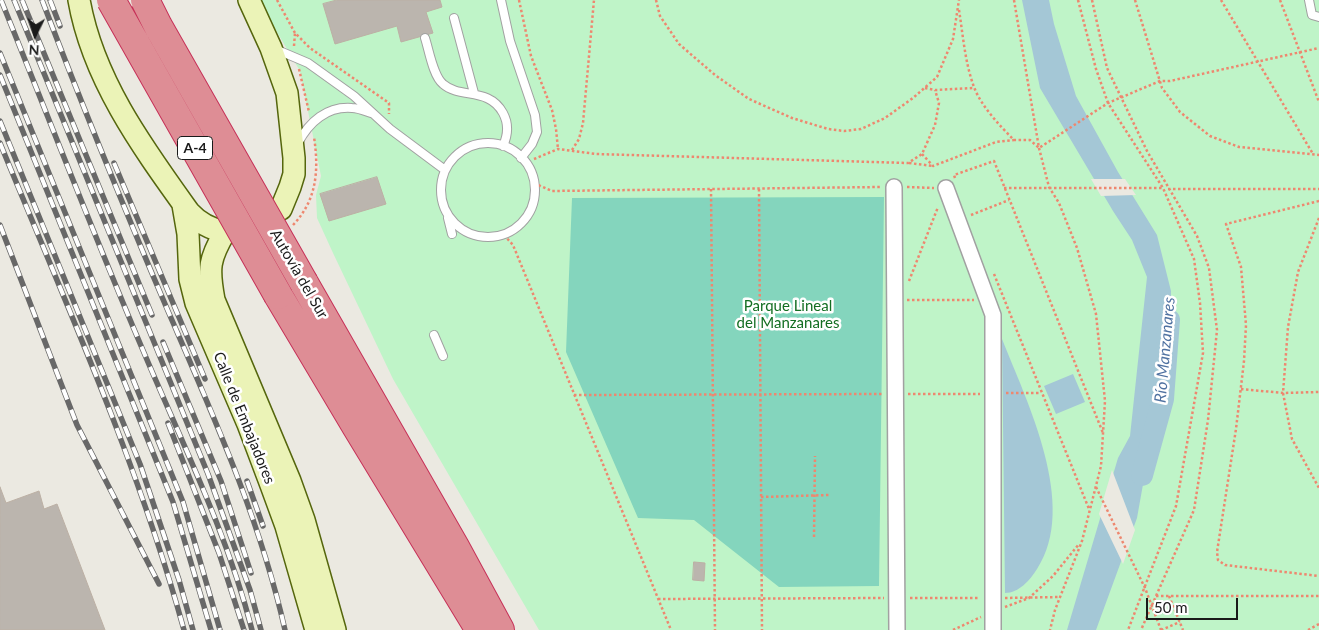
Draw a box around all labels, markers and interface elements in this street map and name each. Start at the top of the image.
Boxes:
north arrow [10,10,60,60]
text: N [28,42,40,59]
road number: A-4 [178,136,212,160]
street label: Autovía del Sur [266,226,332,322]
water label: Río Manzanares [1151,296,1179,404]
park label: Parque Lineal del Manzanares [737,297,839,332]
street label: Calle de Embajadores [209,349,279,487]
scale bar [1149,588,1242,620]
text: 50 m [1154,598,1188,616]

